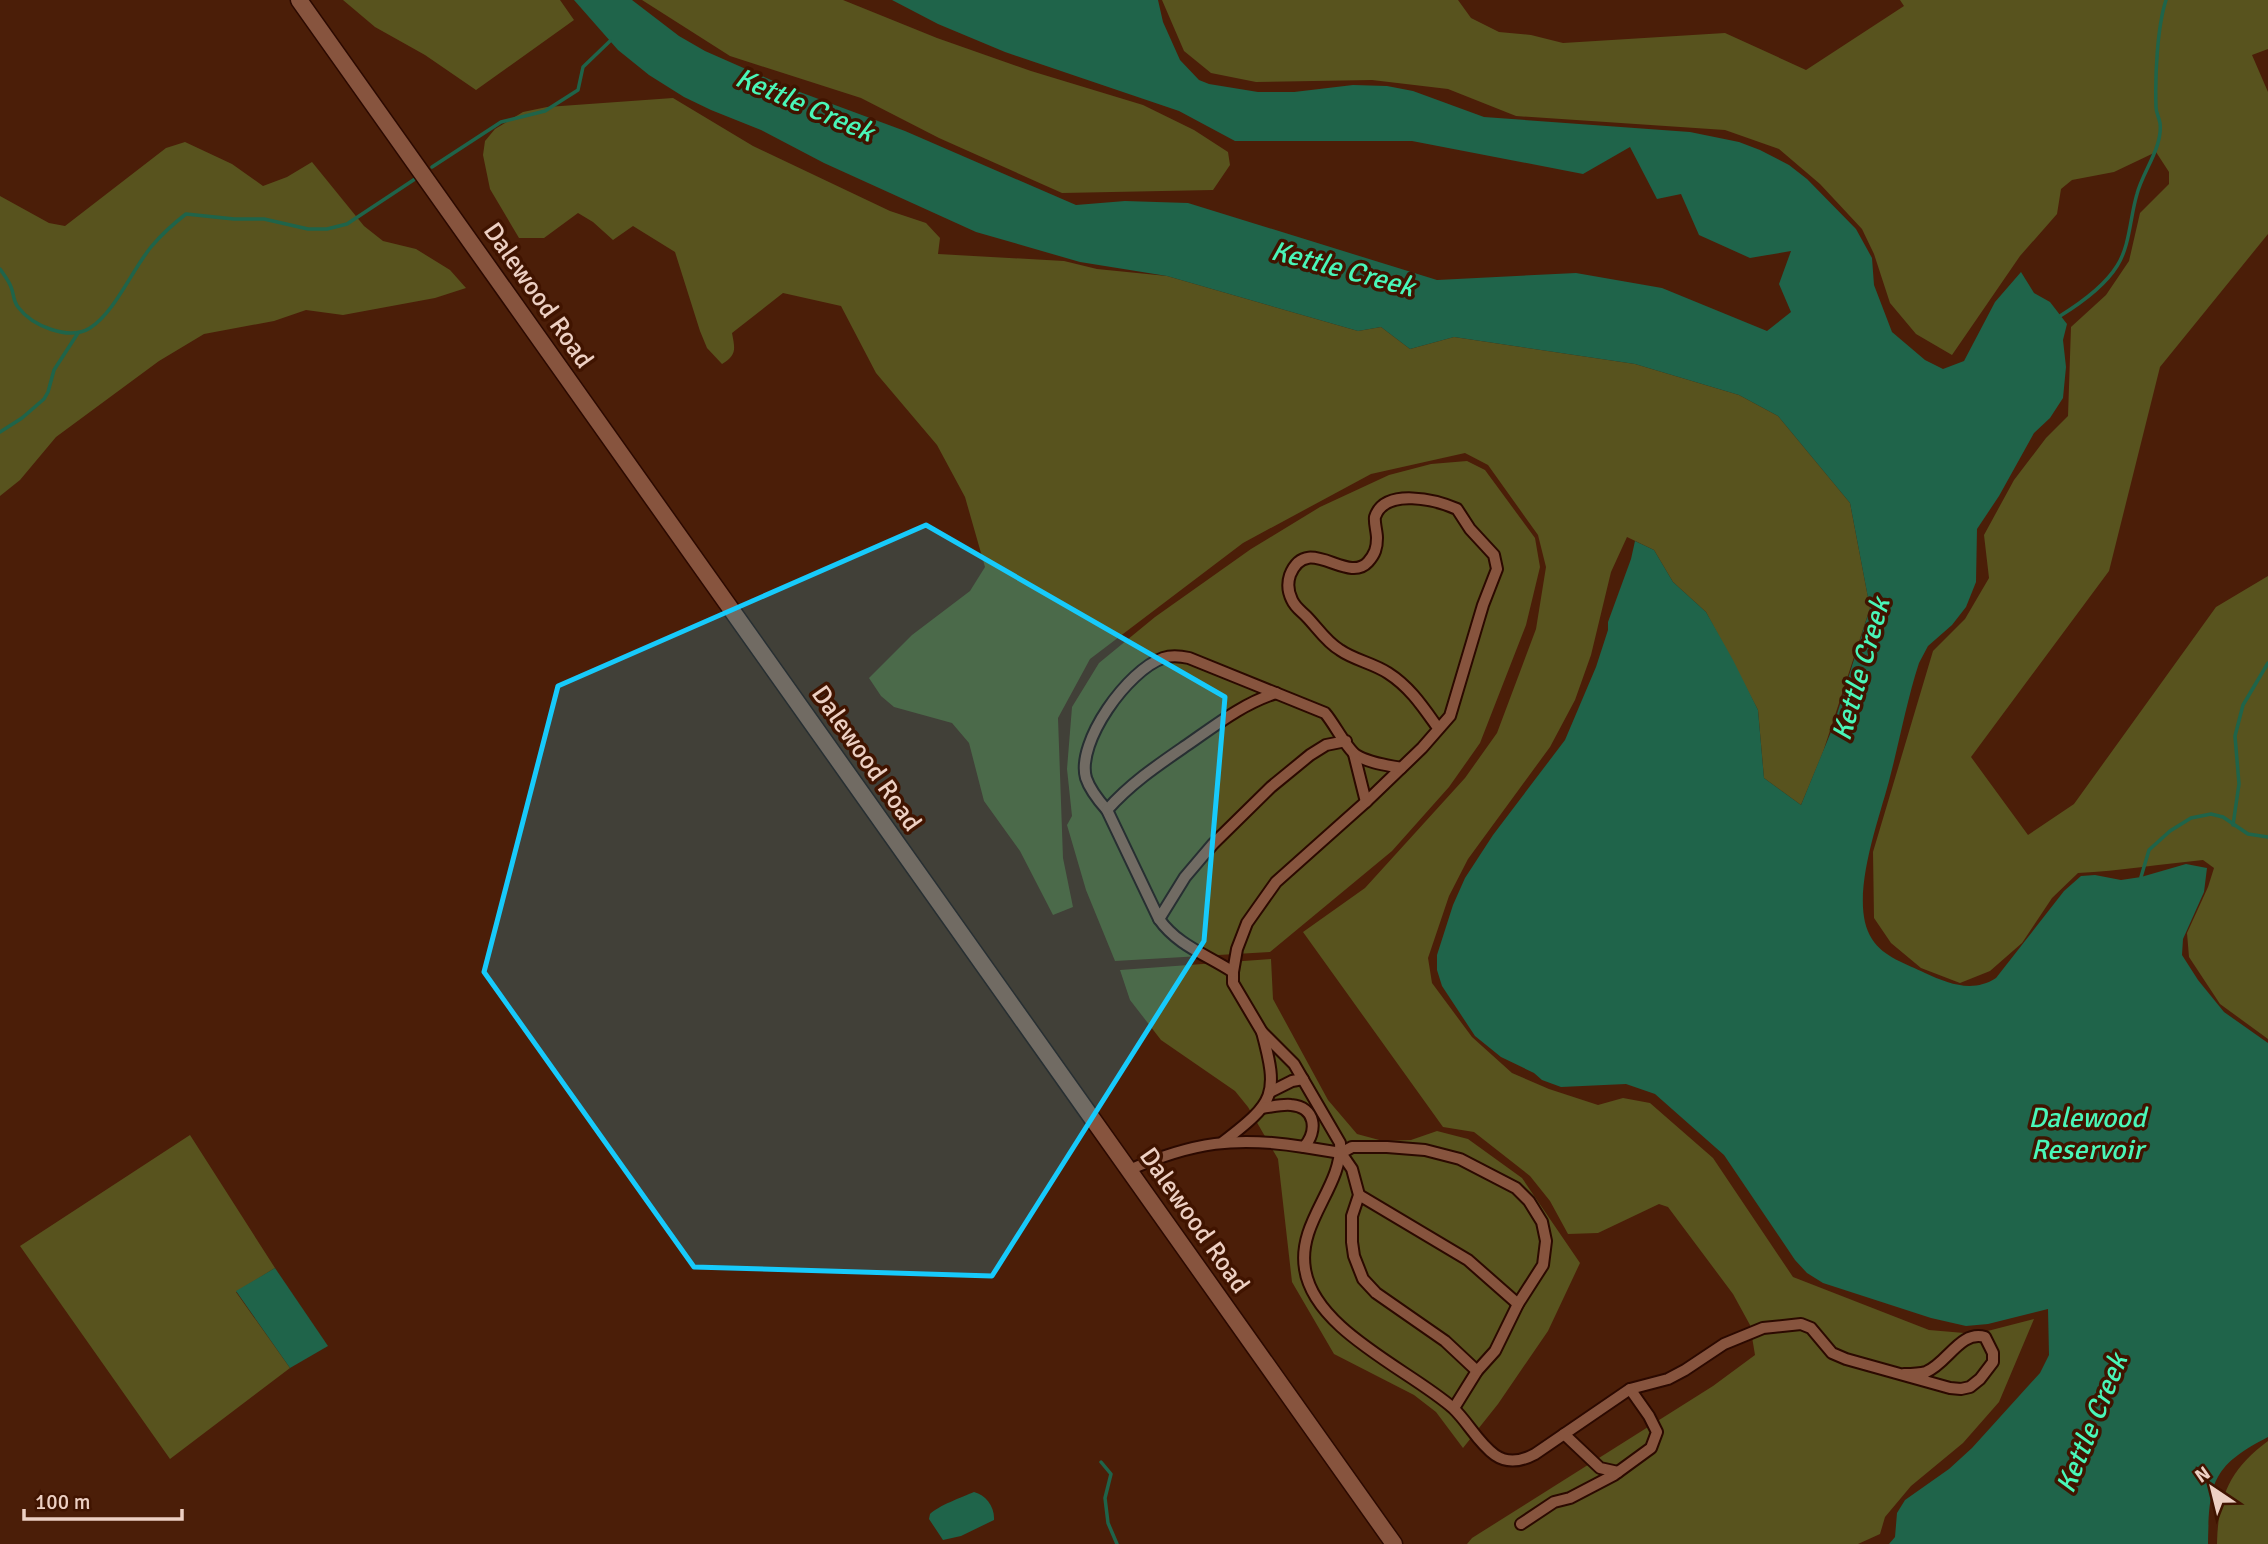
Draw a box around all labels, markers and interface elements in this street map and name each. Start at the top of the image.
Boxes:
water label: Kettle Creek [730,61,882,150]
street label: Dalewood Road [476,217,600,375]
water label: Kettle Creek [1267,234,1421,305]
water label: Kettle Creek [1824,591,1898,744]
street label: Dalewood Road [804,680,928,838]
water label: Dalewood Reservoir [2028,1101,2149,1167]
street label: Dalewood Road [1132,1142,1256,1300]
water label: Kettle Creek [2049,1346,2136,1498]
north arrow [2177,1453,2247,1523]
text: N [2191,1461,2215,1489]
scale bar [24,1478,182,1522]
text: 100 m [35,1489,90,1515]

